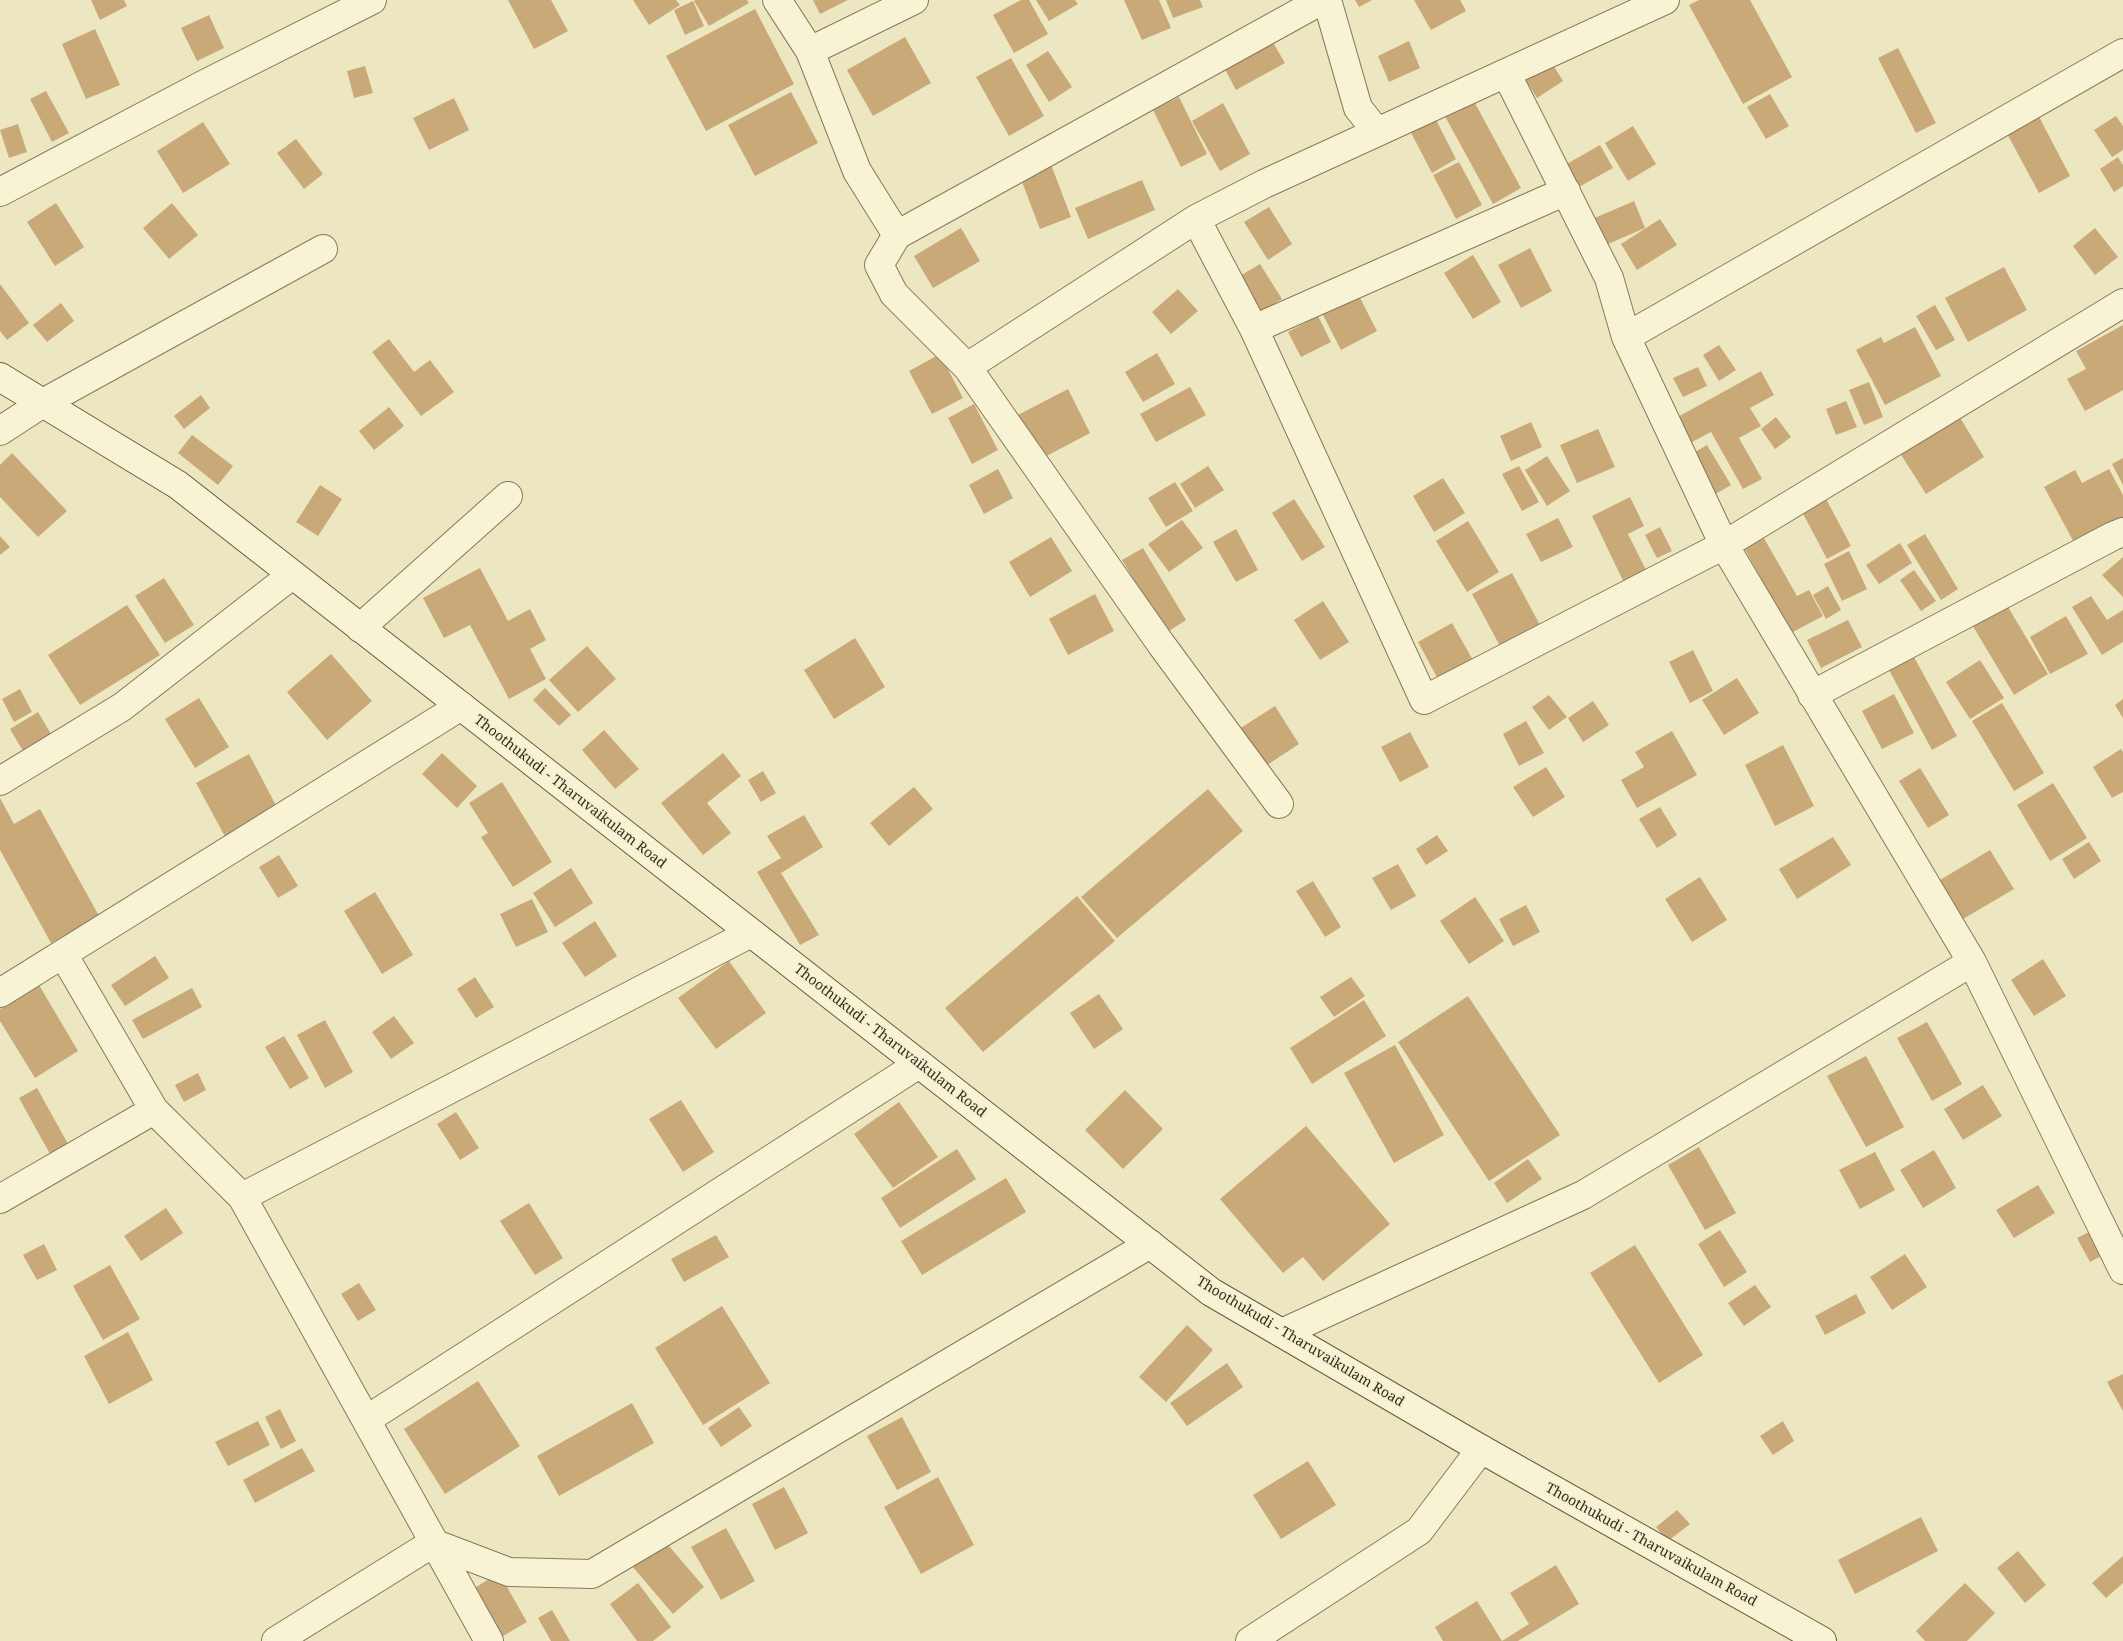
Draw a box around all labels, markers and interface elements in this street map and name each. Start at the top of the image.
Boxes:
street label: Thoothukudi - Tharuvaikulam Road [471,712,669,872]
street label: Thoothukudi - Tharuvaikulam Road [791,961,989,1121]
street label: Thoothukudi - Tharuvaikulam Road [1193,1273,1407,1411]
street label: Thoothukudi - Tharuvaikulam Road [1542,1480,1760,1610]

